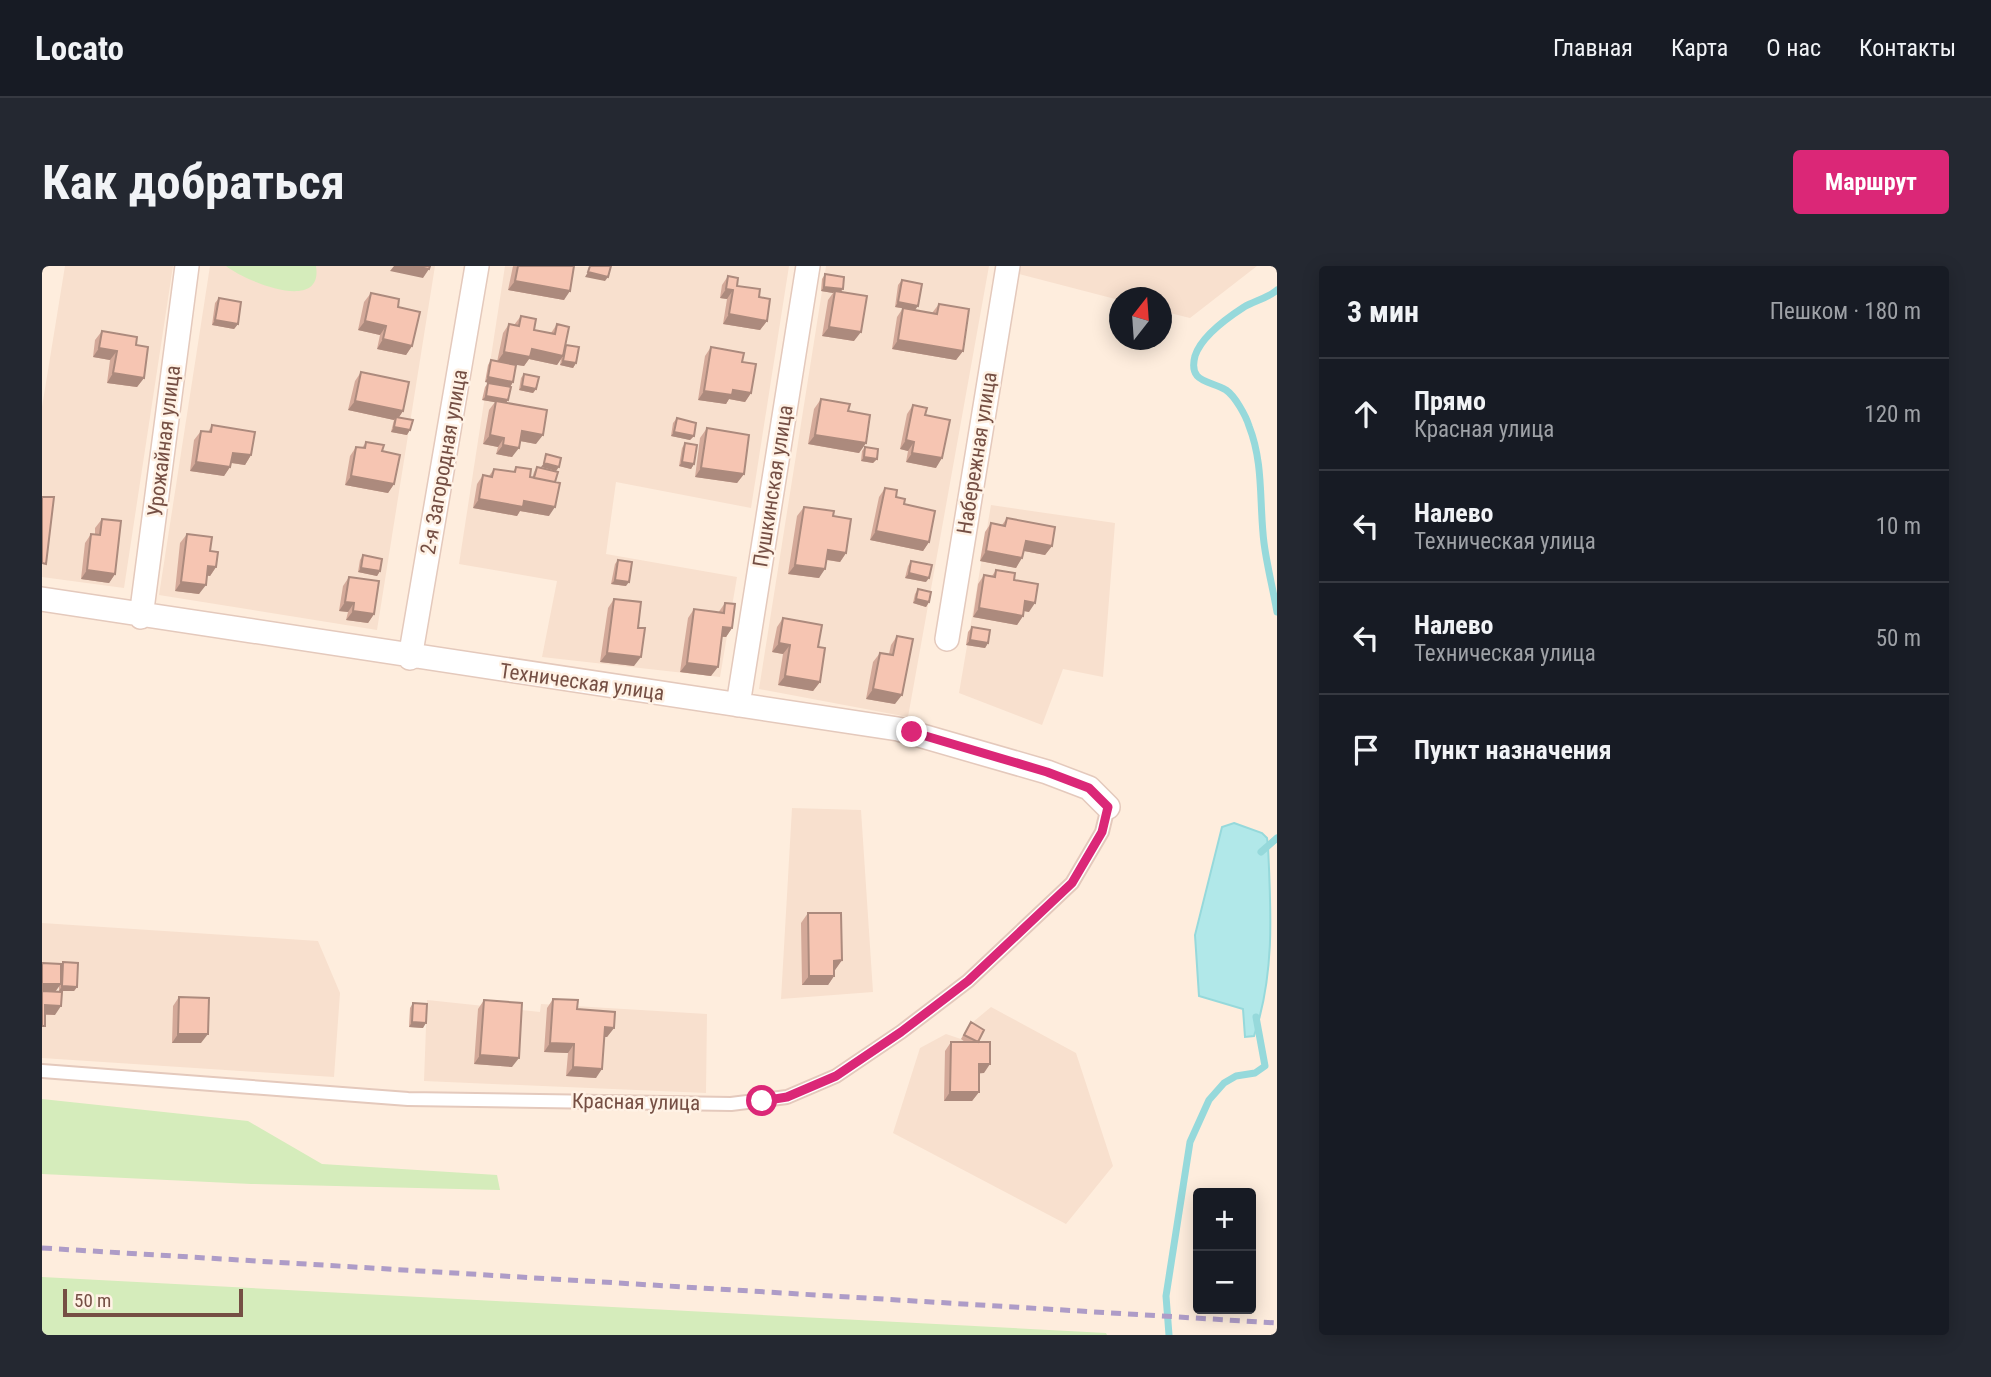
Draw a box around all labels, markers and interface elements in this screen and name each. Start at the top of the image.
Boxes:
text: Locato [35,29,124,68]
text: Главная [1553,34,1633,62]
text: Карта [1671,34,1728,62]
text: О нас [1766,34,1821,62]
text: Контакты [1859,34,1956,62]
button: Маршрут [1793,150,1949,214]
text: Как добраться [42,154,345,211]
north arrow [1109,287,1172,350]
text: 3 мин [1347,294,1419,329]
text: Пешком · 180 m [1770,298,1921,325]
street label: Урожайная улица [143,364,185,518]
street label: 2-я Загородная улица [416,368,472,556]
street label: Набережная улица [952,370,1002,536]
text: Прямо [1414,386,1486,416]
icon: ahead [1347,395,1385,433]
text: 120 m [1864,401,1921,428]
street label: Пушкинская улица [748,403,798,569]
text: Красная улица [1414,416,1554,443]
text: Налево [1414,498,1494,528]
icon: left [1347,507,1385,545]
text: 10 m [1876,513,1921,540]
text: Техническая улица [1414,528,1596,555]
text: Налево [1414,610,1494,640]
icon: left [1347,619,1385,657]
text: 50 m [1876,625,1921,652]
text: Техническая улица [1414,640,1596,667]
street label: Техническая улица [498,659,666,705]
route end [896,716,927,747]
icon: arrive [1347,731,1385,769]
text: Пункт назначения [1414,735,1612,765]
route start [746,1085,777,1116]
street label: Красная улица [572,1089,700,1115]
map controls [1193,1188,1256,1314]
button: + [1193,1188,1256,1251]
button: − [1193,1251,1256,1314]
scale bar [63,1286,243,1318]
text: 50 m [74,1289,111,1312]

